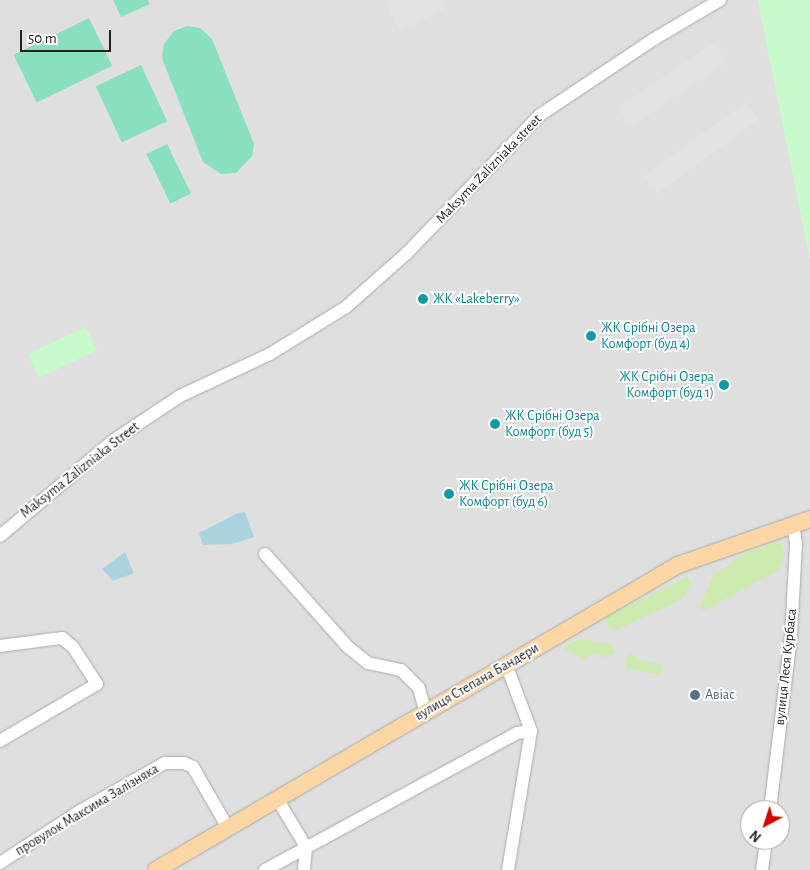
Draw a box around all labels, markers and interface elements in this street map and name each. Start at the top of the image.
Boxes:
scale bar [22,20,114,52]
text: 50 m [28,31,57,46]
street label: Maksyma Zalizniaka street [433,111,545,227]
place label: ЖК «Lakeberry» [433,291,520,307]
marker: ЖК «Lakeberry» [417,293,429,305]
place label: ЖК Срібні Озера Комфорт (буд 4) [601,320,696,352]
marker: ЖК Срібні Озера Комфорт (буд 4) [585,330,597,342]
place label: ЖК Срібні Озера Комфорт (буд 1) [619,369,714,402]
marker: ЖК Срібні Озера Комфорт (буд 1) [718,379,730,391]
place label: ЖК Срібні Озера Комфорт (буд 5) [505,408,600,441]
street label: Maksyma Zalizniaka Street [17,418,143,522]
marker: ЖК Срібні Озера Комфорт (буд 5) [489,418,501,430]
place label: ЖК Срібні Озера Комфорт (буд 6) [459,478,554,511]
marker: ЖК Срібні Озера Комфорт (буд 6) [443,488,455,500]
street label: вулиця Леся Курбаса [772,608,800,726]
street label: вулиця Степана Бандери [412,640,542,724]
place label: Авіас [705,687,735,703]
marker: Авіас [689,689,701,701]
street label: провулок Максима Залізняка [12,761,162,859]
north arrow [740,800,790,850]
text: N [748,827,764,844]

